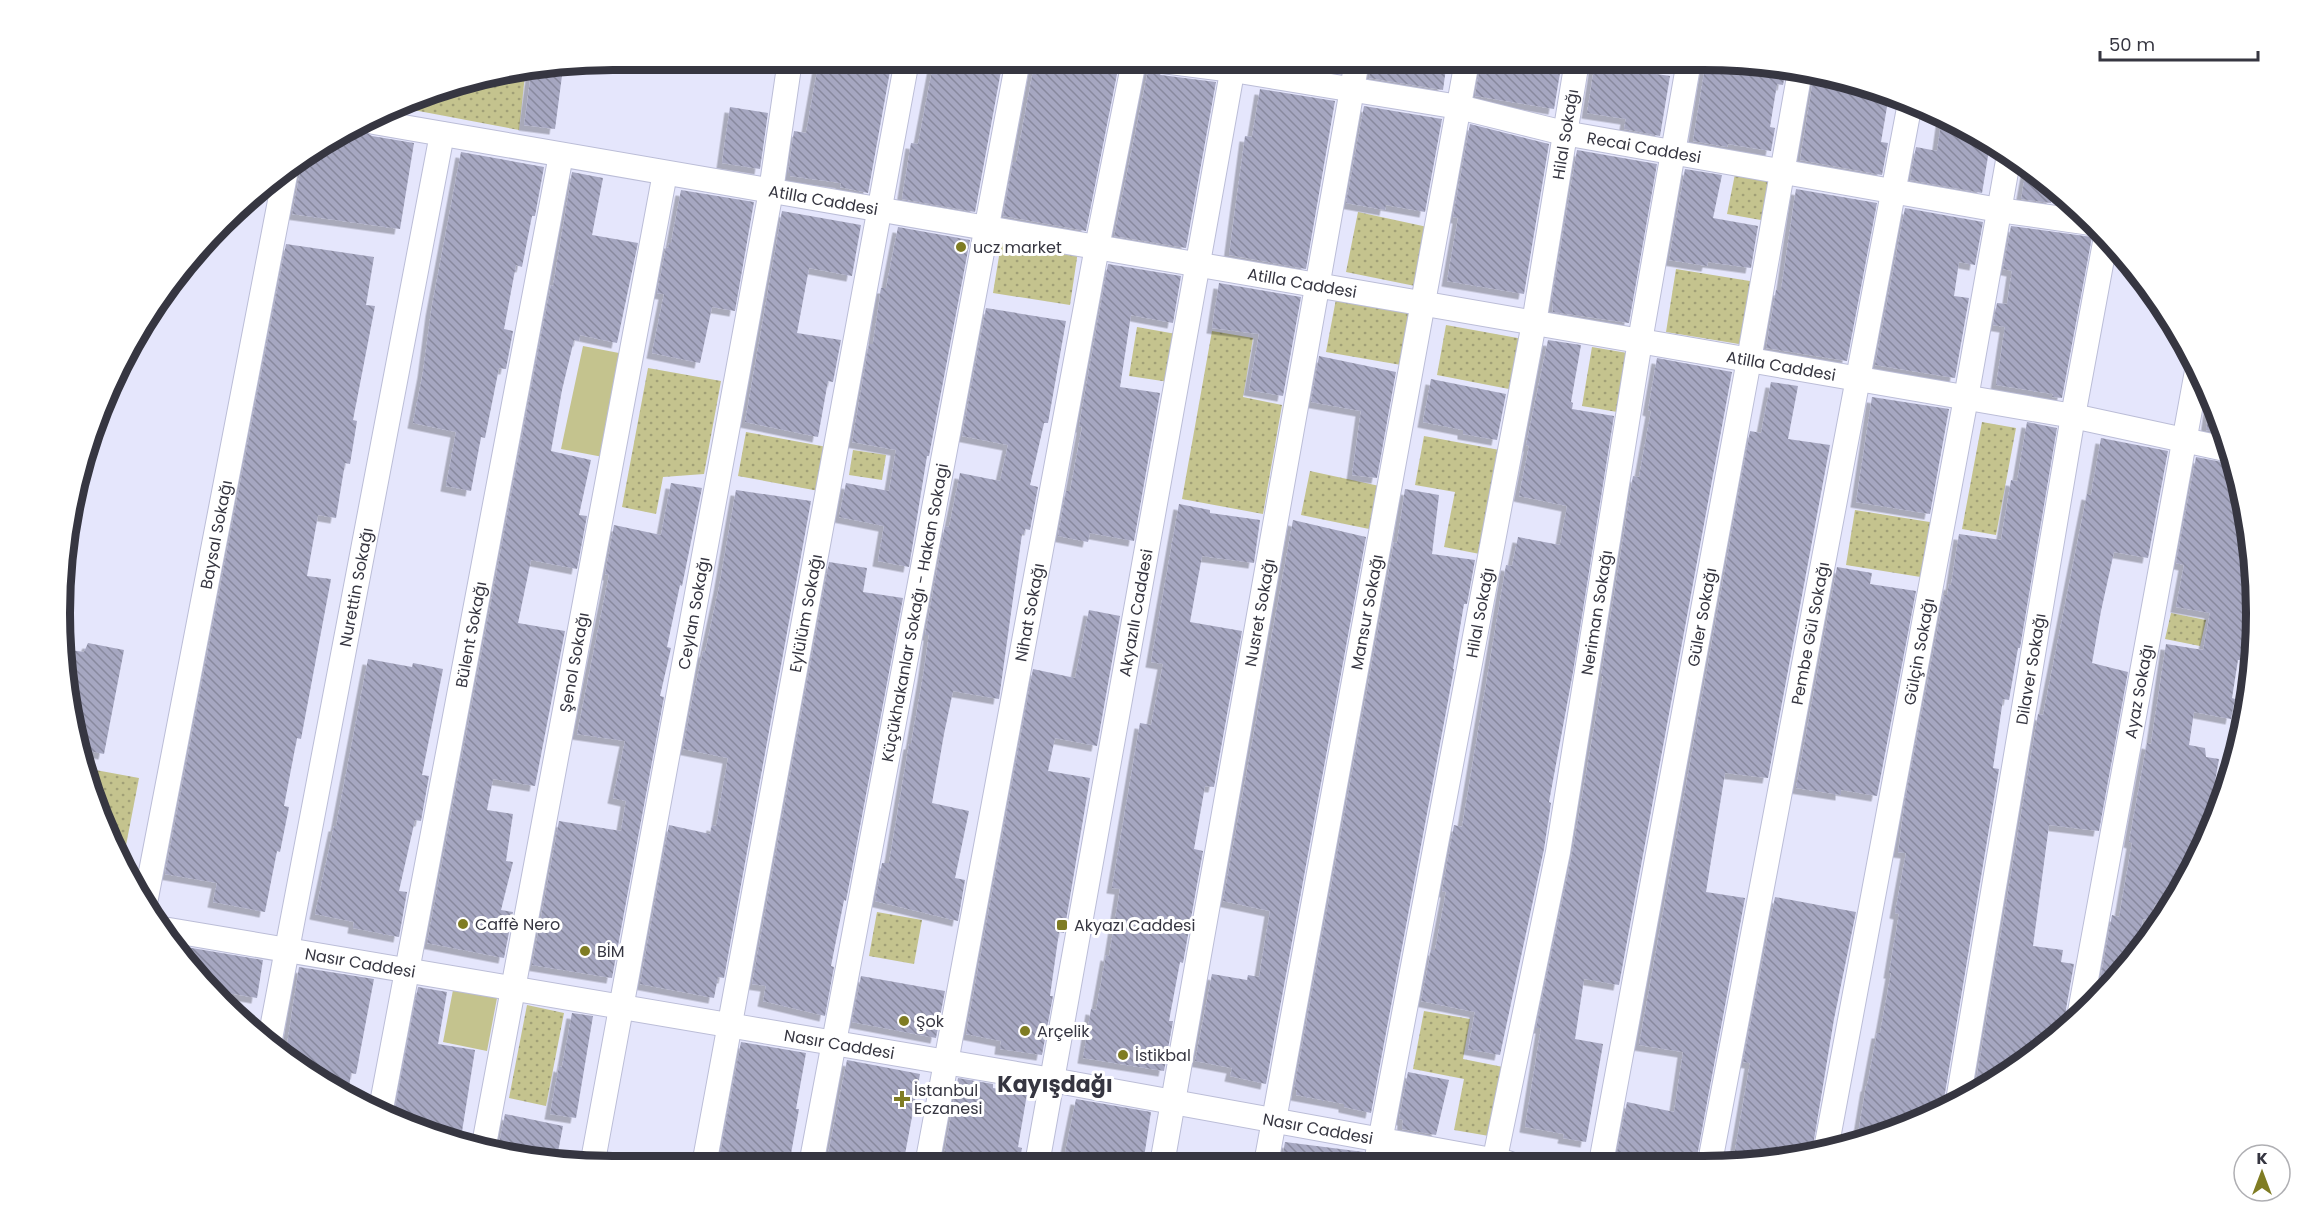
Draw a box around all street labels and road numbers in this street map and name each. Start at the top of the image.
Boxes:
street label: Hilal Sokağı [1547,87,1584,181]
street label: Recai Caddesi [1585,126,1703,169]
street label: Atilla Caddesi [767,179,880,221]
street label: Atilla Caddesi [1246,262,1359,304]
street label: Atilla Caddesi [1725,345,1837,387]
street label: Küçükhakanlar Sokağı - Hakan Sokagi [876,461,954,764]
street label: Baysal Sokağı [195,478,238,591]
street label: Nurettin Sokağı [334,526,379,649]
street label: Akyazılı Caddesi [1113,547,1159,678]
street label: Neriman Sokağı [1576,548,1618,677]
street label: Eylülüm Sokağı [784,552,828,674]
street label: Mansur Sokağı [1345,552,1389,672]
street label: Ceylan Sokağı [672,555,716,672]
street label: Nusret Sokağı [1239,557,1281,668]
street label: Pembe Gül Sokağı [1786,560,1835,707]
street label: Nihat Sokağı [1009,561,1050,664]
street label: Hilal Sokağı [1460,566,1500,660]
street label: Güler Sokağı [1682,566,1722,669]
street label: Bülent Sokağı [450,579,492,690]
street label: Gülçin Sokağı [1898,596,1940,707]
street label: Şenol Sokağı [554,610,595,715]
street label: Dilaver Sokağı [2010,612,2052,727]
street label: Ayaz Sokağı [2119,642,2159,741]
street label: Nasır Caddesi [303,942,417,984]
street label: Nasır Caddesi [782,1024,896,1065]
street label: Nasır Caddesi [1261,1108,1375,1150]

